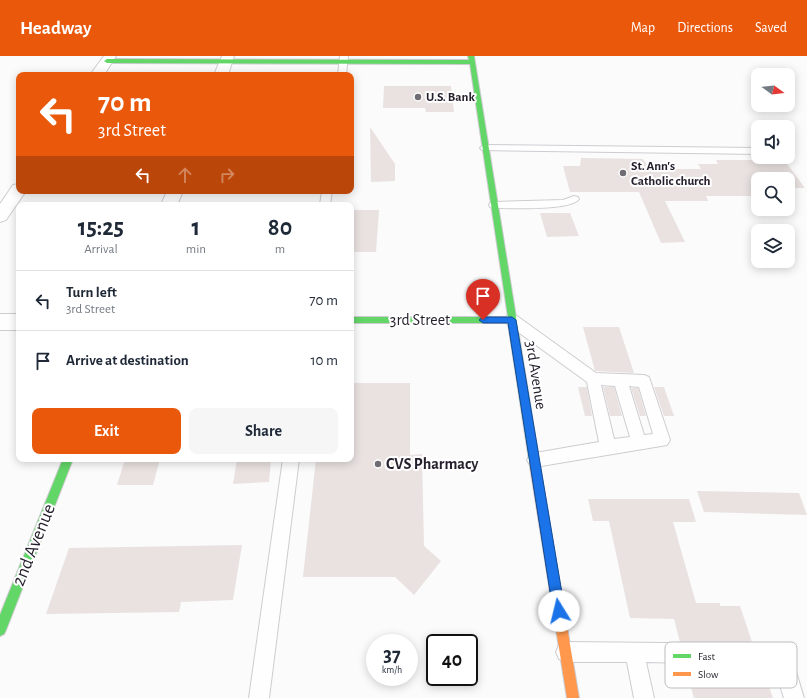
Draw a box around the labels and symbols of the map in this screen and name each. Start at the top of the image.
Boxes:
north arrow [751,68,795,112]
place label: U.S. Bank [426,91,475,104]
marker: U.S. Bank [413,92,423,102]
place label: St. Ann's Catholic church [631,160,711,188]
marker: St. Ann's Catholic church [618,168,628,178]
pin [466,279,500,320]
street label: 3rd Street [390,312,450,328]
street label: 3rd Avenue [523,340,549,410]
place label: CVS Pharmacy [386,456,479,473]
marker: CVS Pharmacy [373,459,383,469]
street label: 2nd Avenue [9,501,59,589]
position arrow [538,590,580,632]
speed limit sign: 40 [426,634,478,686]
legend [665,642,797,688]
text: Fast [698,651,716,662]
text: Slow [698,669,719,680]

